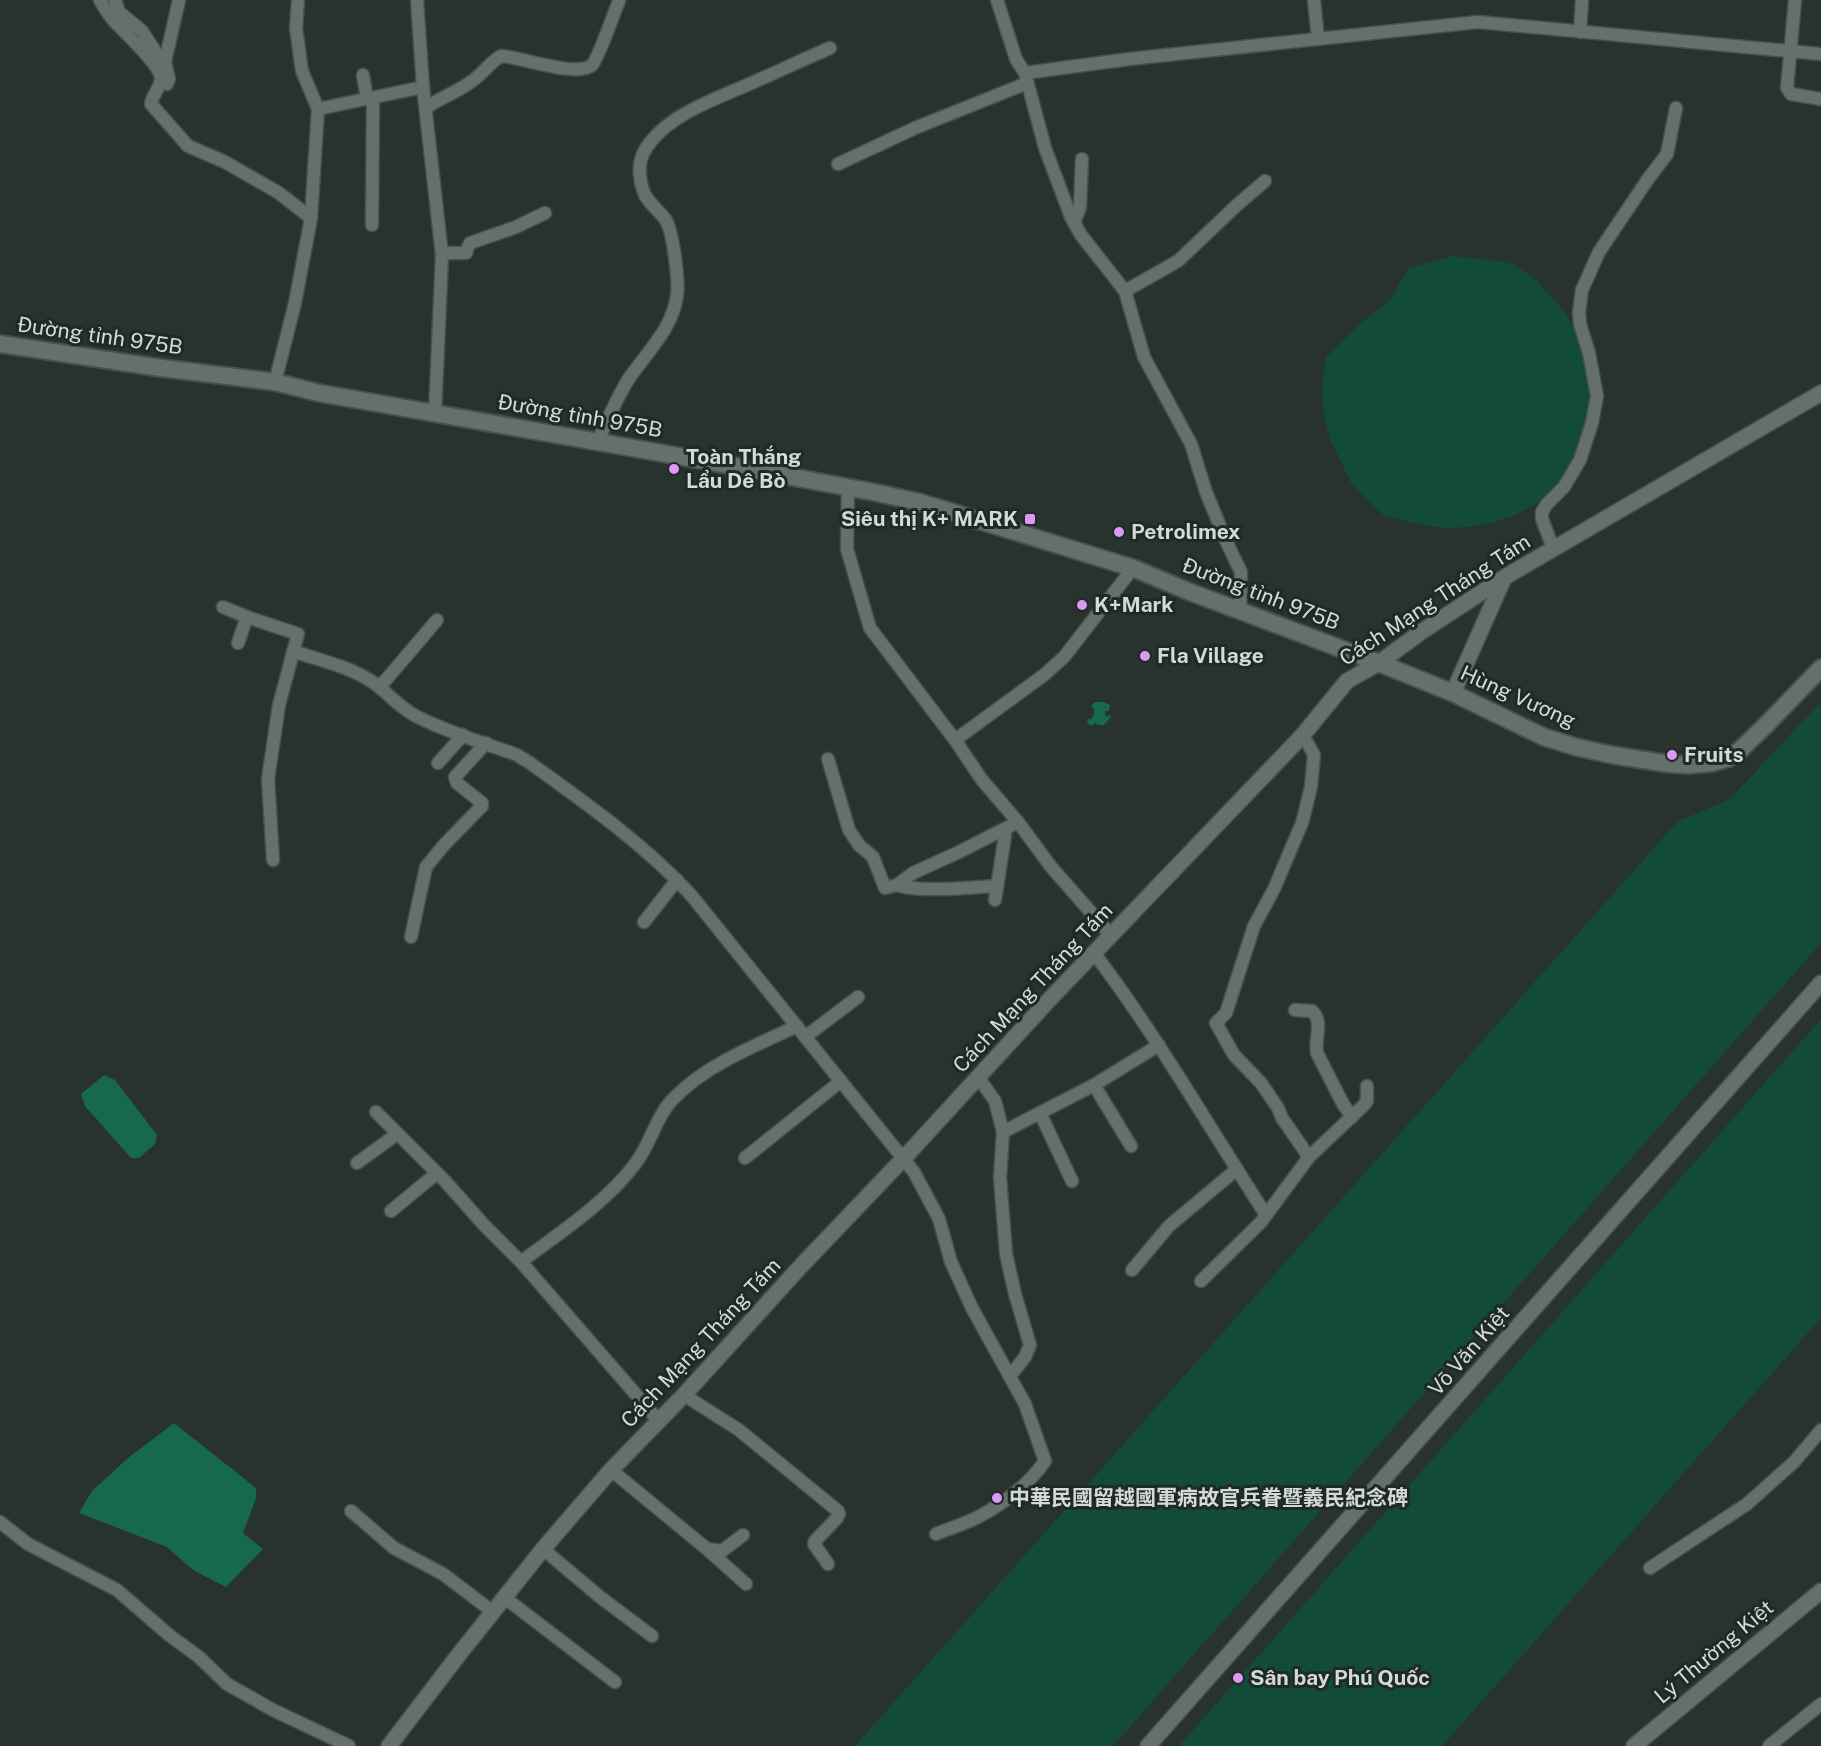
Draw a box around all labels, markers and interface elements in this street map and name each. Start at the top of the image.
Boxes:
street label: Đường tỉnh 975B [16,312,184,359]
street label: Đường tỉnh 975B [496,389,664,442]
place label: Toàn Thắng Lẩu Dê Bò [686,444,801,493]
marker: Toàn Thắng Lẩu Dê Bò [667,462,681,476]
place label: Siêu thị K+ MARK [841,506,1018,531]
marker: Siêu thị K+ MARK [1023,512,1037,526]
place label: Petrolimex [1131,519,1240,544]
marker: Petrolimex [1112,525,1126,539]
street label: Cách Mạng Tháng Tám [1335,529,1535,671]
street label: Đường tỉnh 975B [1179,552,1343,635]
place label: K+Mark [1094,592,1173,617]
marker: K+Mark [1075,598,1089,612]
place label: Fla Village [1157,643,1264,668]
marker: Fla Village [1138,649,1152,663]
street label: Hùng Vương [1457,660,1580,733]
place label: Fruits [1684,742,1743,767]
marker: Fruits [1665,748,1679,762]
street label: Cách Mạng Tháng Tám [948,898,1118,1077]
street label: Cách Mạng Tháng Tám [616,1253,786,1432]
street label: Võ Văn Kiệt [1423,1301,1514,1401]
place label: 中華民國留越國軍病故官兵眷暨義民紀念碑 [1009,1485,1408,1510]
marker: 中華民國留越國軍病故官兵眷暨義民紀念碑 [990,1491,1004,1505]
street label: Lý Thường Kiệt [1649,1595,1778,1709]
place label: Sân bay Phú Quốc [1250,1665,1430,1690]
marker: Sân bay Phú Quốc [1231,1671,1245,1685]

